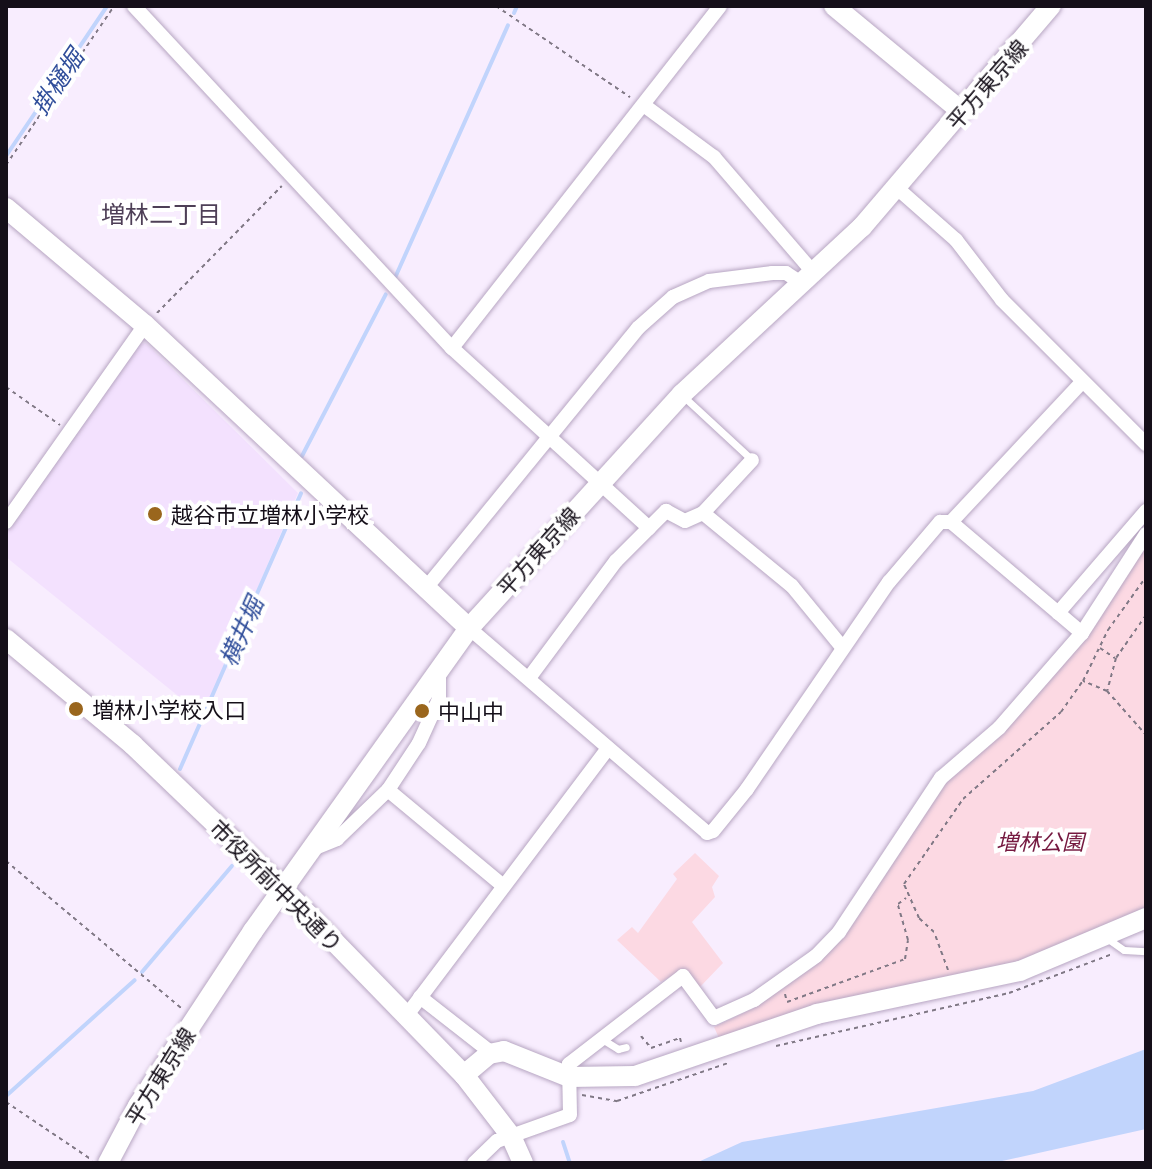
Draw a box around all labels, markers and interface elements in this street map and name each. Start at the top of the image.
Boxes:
street label: 平方東京線 [940,34,1032,134]
water label: 掛樋堀 [24,43,88,119]
district label: 増林二丁目 [101,199,221,227]
place label: 越谷市立増林小学校 [171,501,369,527]
street label: 平方東京線 [490,501,584,601]
marker: 越谷市立増林小学校 [146,505,164,523]
water label: 横井堀 [212,592,268,670]
place label: 増林小学校入口 [92,696,246,722]
place label: 中山中 [438,698,504,724]
marker: 増林小学校入口 [67,700,85,718]
marker: 中山中 [413,702,431,720]
street label: 市役所前中央通り [205,813,349,957]
park label: 増林公園 [996,828,1084,854]
street label: 平方東京線 [119,1022,199,1130]

